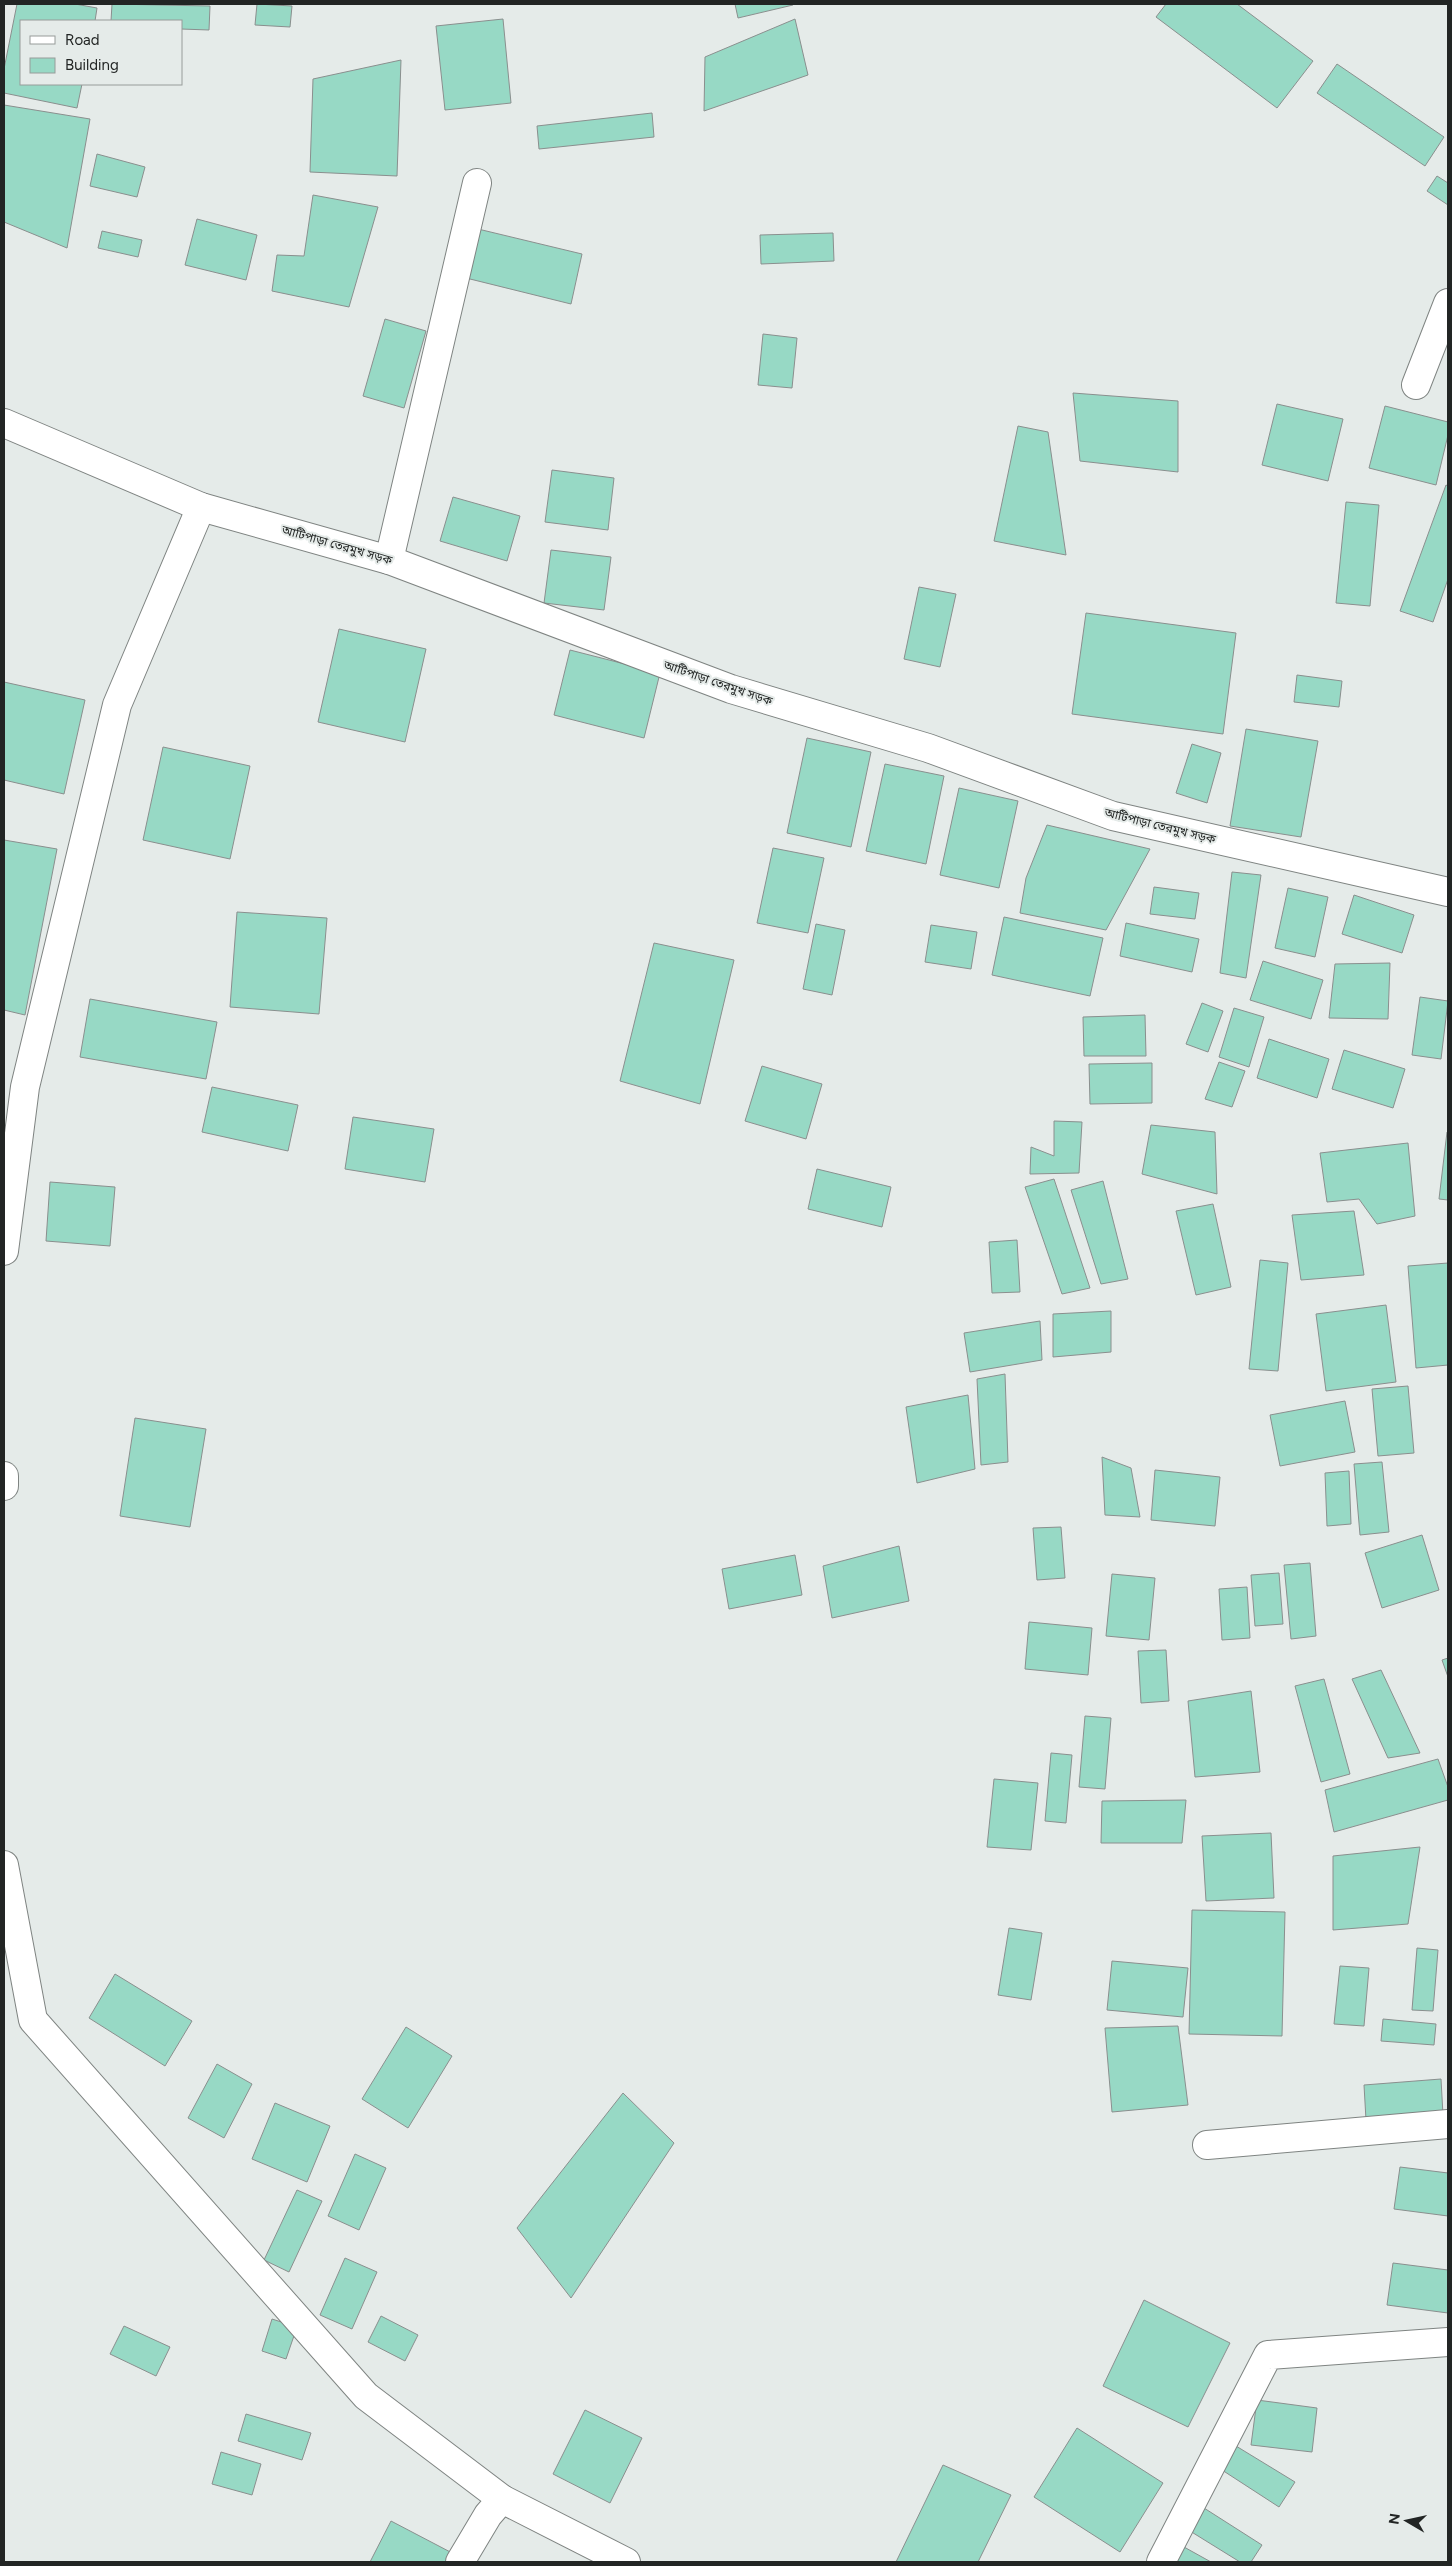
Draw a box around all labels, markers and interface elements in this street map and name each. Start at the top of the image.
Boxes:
legend [20,20,182,85]
text: Road [65,31,100,49]
text: Building [65,56,119,74]
street label: আটিপাড়া তেরমুখ সড়ক [279,521,394,568]
street label: আটিপাড়া তেরমুখ সড়ক [661,657,775,709]
street label: আটিপাড়া তেরমুখ সড়ক [1102,804,1218,848]
north arrow [1382,2496,1432,2546]
text: N [1385,2512,1404,2526]

